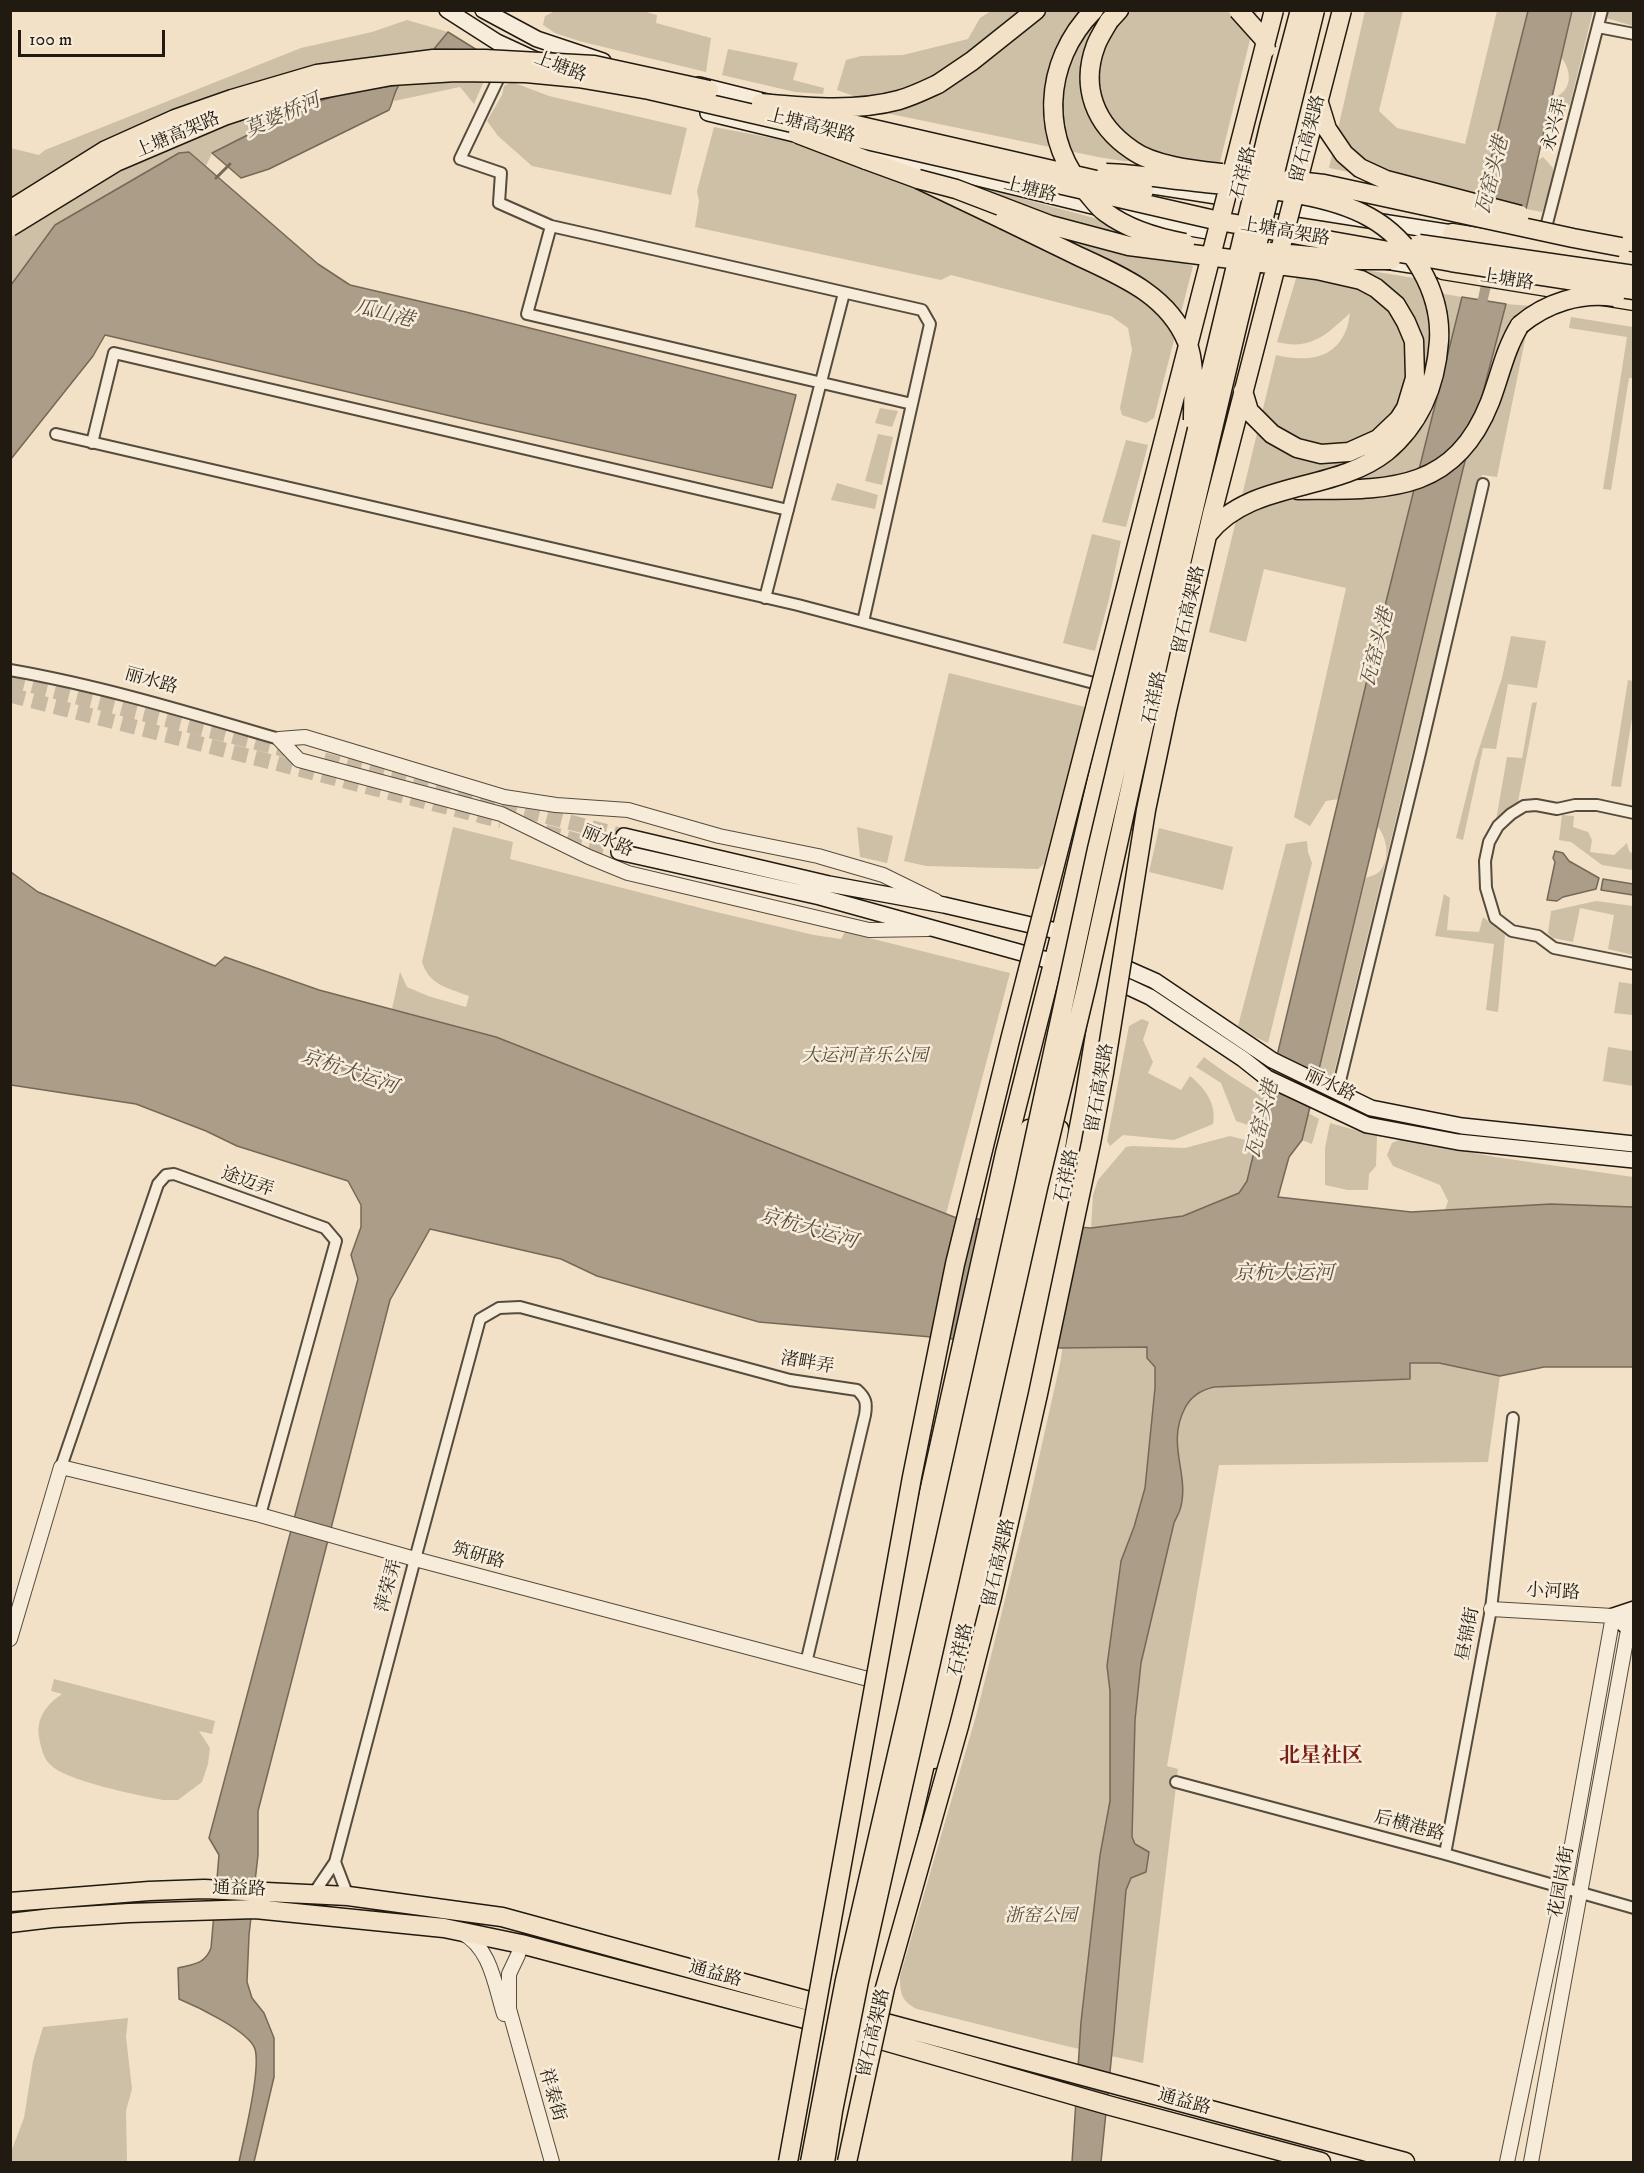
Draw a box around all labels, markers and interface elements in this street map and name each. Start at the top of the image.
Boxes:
scale bar [21,18,168,56]
text: 100 m [29,29,72,51]
street label: 上塘路 [531,48,589,88]
water label: 莫婆桥河 [242,90,324,144]
street label: 留石高架路 [1287,93,1331,185]
street label: 永兴弄 [1539,96,1573,154]
street label: 上塘高架路 [765,106,857,148]
street label: 上塘高架路 [132,108,224,164]
water label: 瓦窑头港 [1473,134,1515,218]
street label: 石祥路 [1228,144,1262,202]
street label: 上塘路 [1001,174,1059,208]
street label: 上塘高架路 [1239,215,1331,251]
street label: 上塘路 [1479,266,1535,296]
water label: 瓜山港 [352,296,416,334]
street label: 留石高架路 [1169,564,1211,656]
water label: 瓦窑头港 [1358,606,1400,690]
street label: 丽水路 [122,664,180,700]
street label: 石祥路 [1140,669,1172,727]
street label: 丽水路 [578,822,636,862]
street label: 留石高架路 [1083,1042,1119,1134]
water label: 京杭大运河 [298,1045,400,1101]
park label: 大运河音乐公园 [802,1046,928,1068]
street label: 丽水路 [1301,1065,1359,1107]
water label: 瓦窑头港 [1243,1078,1285,1162]
street label: 石祥路 [1052,1147,1084,1205]
street label: 途迈弄 [218,1164,276,1202]
water label: 京杭大运河 [757,1205,859,1255]
water label: 京杭大运河 [1234,1263,1334,1287]
street label: 渚畔弄 [779,1349,835,1379]
street label: 留石高架路 [979,1517,1021,1609]
street label: 筑研路 [449,1540,507,1574]
street label: 萍荣弄 [373,1557,407,1615]
street label: 小河路 [1525,1581,1581,1605]
street label: 昼锦街 [1453,1605,1485,1663]
street label: 石祥路 [945,1621,979,1679]
district label: 北星社区 [1279,1745,1363,1771]
street label: 后横港路 [1371,1807,1447,1847]
street label: 花园岗街 [1546,1845,1580,1919]
street label: 通益路 [212,1878,266,1902]
park label: 浙窑公园 [1005,1906,1077,1928]
street label: 通益路 [686,1958,744,1992]
street label: 留石高架路 [854,1987,896,2079]
street label: 祥泰街 [533,2066,569,2124]
street label: 通益路 [1155,2086,1213,2120]

